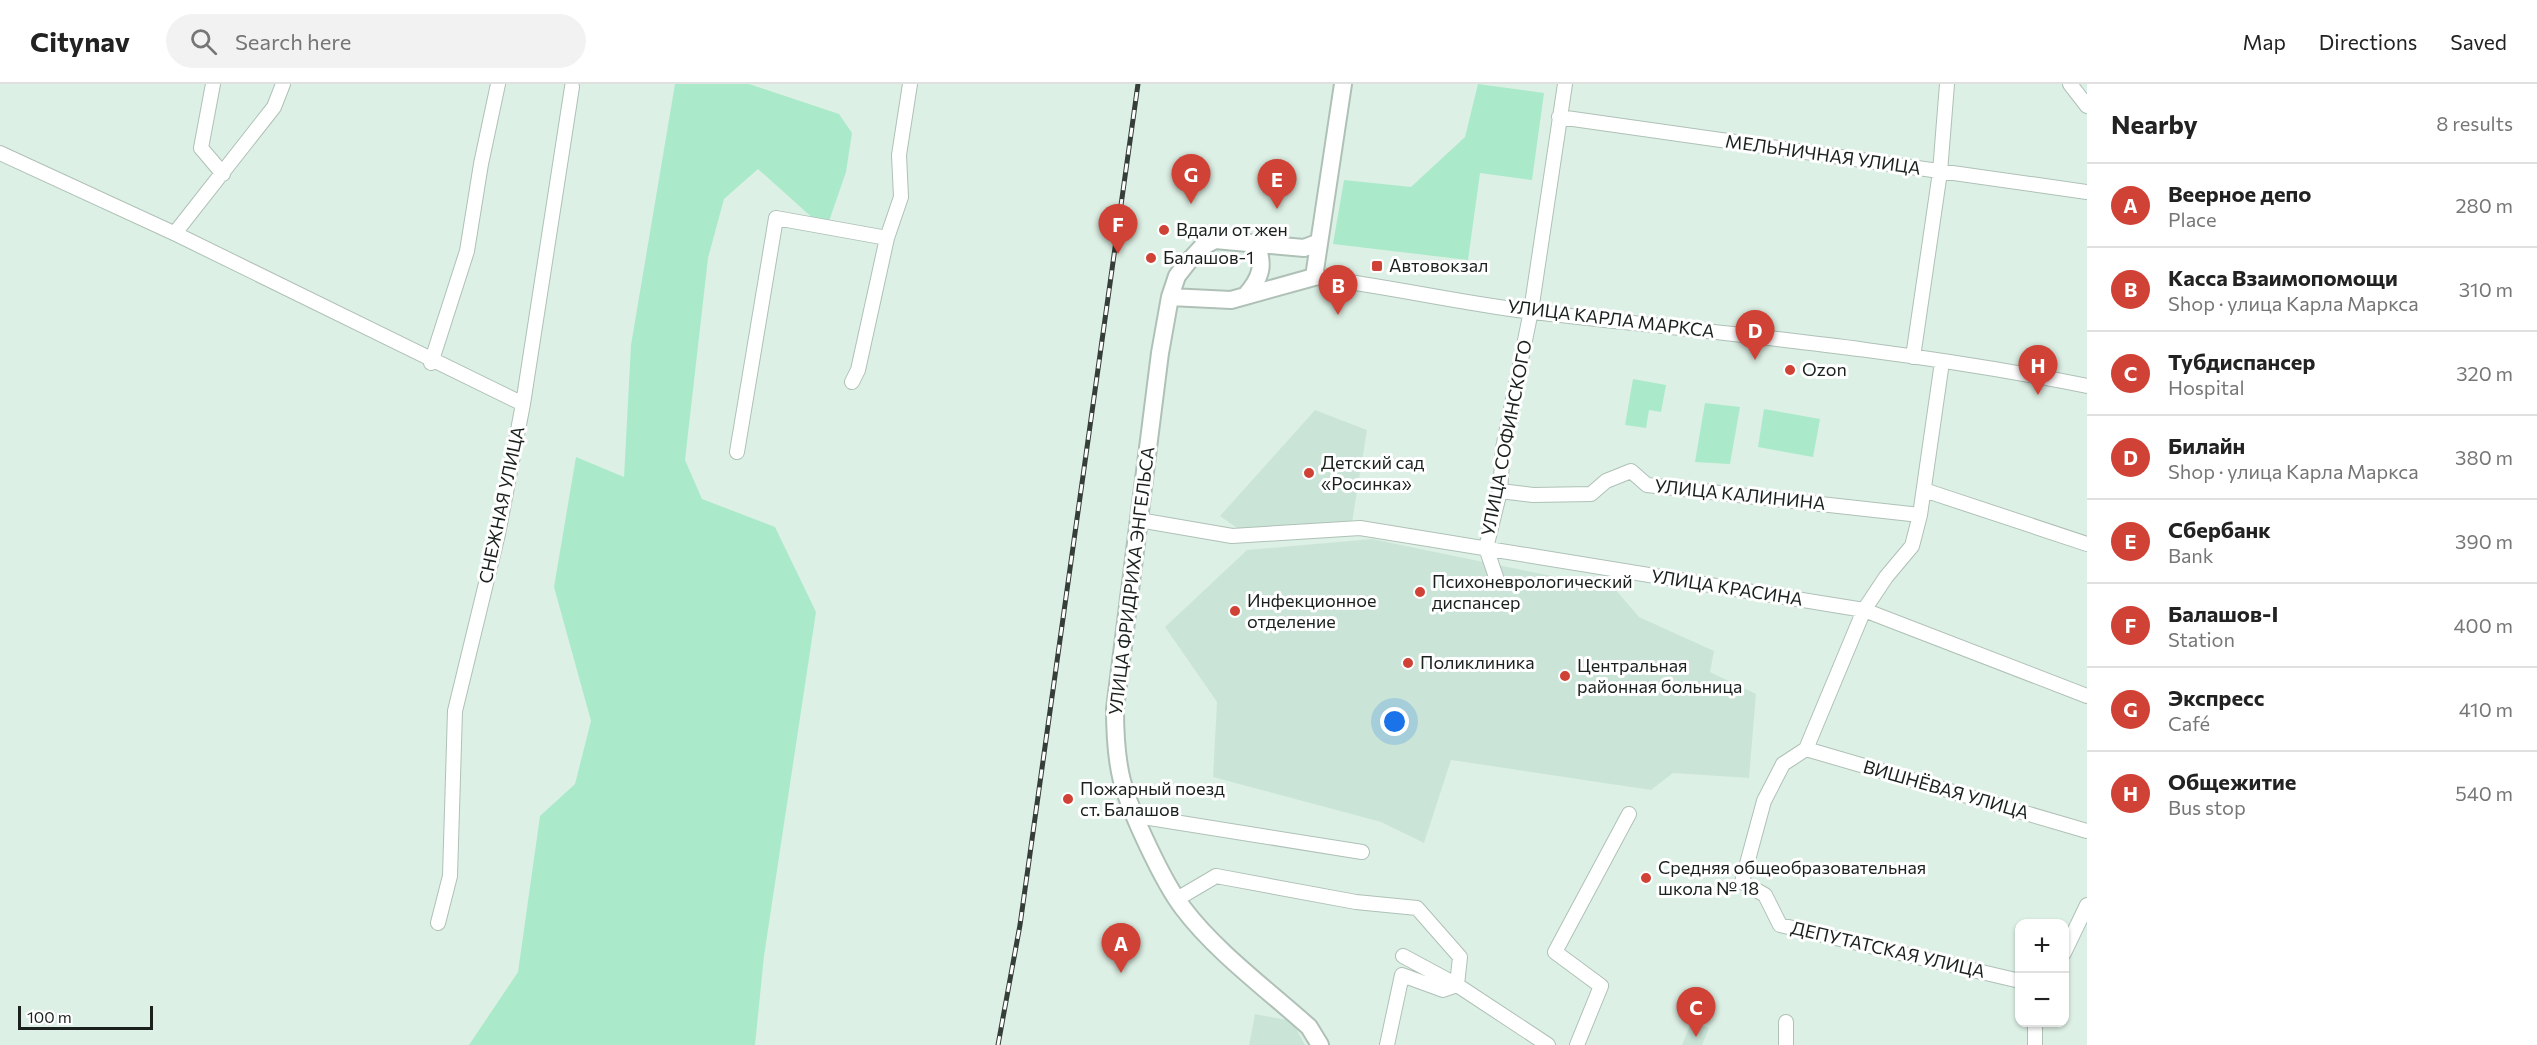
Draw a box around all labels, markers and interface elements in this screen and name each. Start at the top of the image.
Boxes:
search box [166,14,586,68]
text: Citynav [30,24,130,58]
icon: search [187,25,220,58]
text: Search here [235,28,351,55]
text: Map [2243,29,2286,54]
text: Directions [2319,29,2417,54]
text: Saved [2450,29,2507,54]
text: Nearby [2111,108,2198,139]
text: 8 results [2436,111,2513,135]
street label: МЕЛЬНИЧНАЯ УЛИЦА [1724,129,1922,179]
pin: G [1172,154,1210,204]
pin: E [1258,160,1296,209]
text: Веерное депо [2168,180,2311,207]
text: A [2123,193,2138,217]
text: 280 m [2455,193,2513,217]
pin: F [1098,204,1138,254]
text: Place [2168,207,2217,231]
place label: Вдали от жен [1176,218,1288,240]
marker: Вдали от жен [1157,223,1171,237]
place label: Балашов-1 [1163,246,1254,268]
marker: Балашов-1 [1144,251,1158,265]
place label: Автовокзал [1389,254,1488,276]
marker: Автовокзал [1370,259,1384,273]
text: Касса Взаимопомощи [2168,264,2398,291]
pin: B [1318,266,1358,315]
text: B [2124,277,2137,301]
text: 310 m [2459,277,2513,301]
text: Shop · улица Карла Маркса [2168,291,2419,315]
street label: УЛИЦА КАРЛА МАРКСА [1506,294,1716,342]
pin: D [1736,310,1774,360]
street label: УЛИЦА СОФИНСКОГО [1476,338,1536,538]
pin: H [2018,346,2058,395]
text: Тубдиспансер [2168,348,2315,375]
place label: Ozon [1802,358,1847,380]
text: C [2124,361,2137,385]
text: 320 m [2456,361,2513,385]
marker: Ozon [1783,363,1797,377]
text: Hospital [2168,375,2245,399]
street label: СНЕЖНАЯ УЛИЦА [474,424,528,585]
text: Билайн [2168,432,2245,459]
street label: УЛИЦА ФРИДРИХА ЭНГЕЛЬСА [1104,445,1158,717]
text: D [2123,445,2138,469]
text: 380 m [2455,445,2513,469]
place label: Детский сад «Росинка» [1321,451,1425,494]
text: Shop · улица Карла Маркса [2168,459,2419,483]
marker: Детский сад «Росинка» [1302,466,1316,480]
street label: УЛИЦА КАЛИНИНА [1654,474,1827,514]
text: Сбербанк [2168,516,2271,543]
text: E [2125,529,2136,553]
text: 390 m [2455,529,2513,553]
text: Bank [2168,543,2214,567]
street label: УЛИЦА КРАСИНА [1650,564,1805,610]
place label: Психоневрологический диспансер [1432,570,1633,613]
marker: Психоневрологический диспансер [1413,585,1427,599]
place label: Инфекционное отделение [1247,589,1376,632]
text: Балашов-I [2168,600,2278,627]
marker: Инфекционное отделение [1228,604,1242,618]
text: F [2125,613,2136,637]
text: 400 m [2454,613,2513,637]
text: Station [2168,627,2235,651]
place label: Поликлиника [1420,651,1535,673]
place label: Центральная районная больница [1577,654,1742,697]
marker: Поликлиника [1401,656,1415,670]
marker: Центральная районная больница [1558,669,1572,683]
text: Экспресс [2168,684,2264,711]
text: G [2123,697,2138,721]
text: 410 m [2459,697,2513,721]
your location [1380,707,1409,736]
text: Café [2168,711,2210,735]
street label: ВИШНЁВАЯ УЛИЦА [1861,755,2032,823]
text: Общежитие [2168,768,2296,795]
place label: Пожарный поезд ст. Балашов [1080,777,1225,820]
text: H [2123,781,2138,805]
text: 540 m [2455,781,2513,805]
marker: Пожарный поезд ст. Балашов [1061,792,1075,806]
text: Bus stop [2168,795,2246,819]
place label: Средняя общеобразовательная школа № 18 [1658,856,1926,899]
marker: Средняя общеобразовательная школа № 18 [1639,871,1653,885]
street label: ДЕПУТАТСКАЯ УЛИЦА [1789,916,1987,982]
map controls [2015,919,2069,1027]
button: + [2015,919,2069,973]
pin: A [1102,924,1140,973]
button: − [2015,973,2069,1027]
pin: C [1676,988,1716,1037]
scale bar [18,1003,153,1030]
text: 100 m [27,1007,72,1026]

